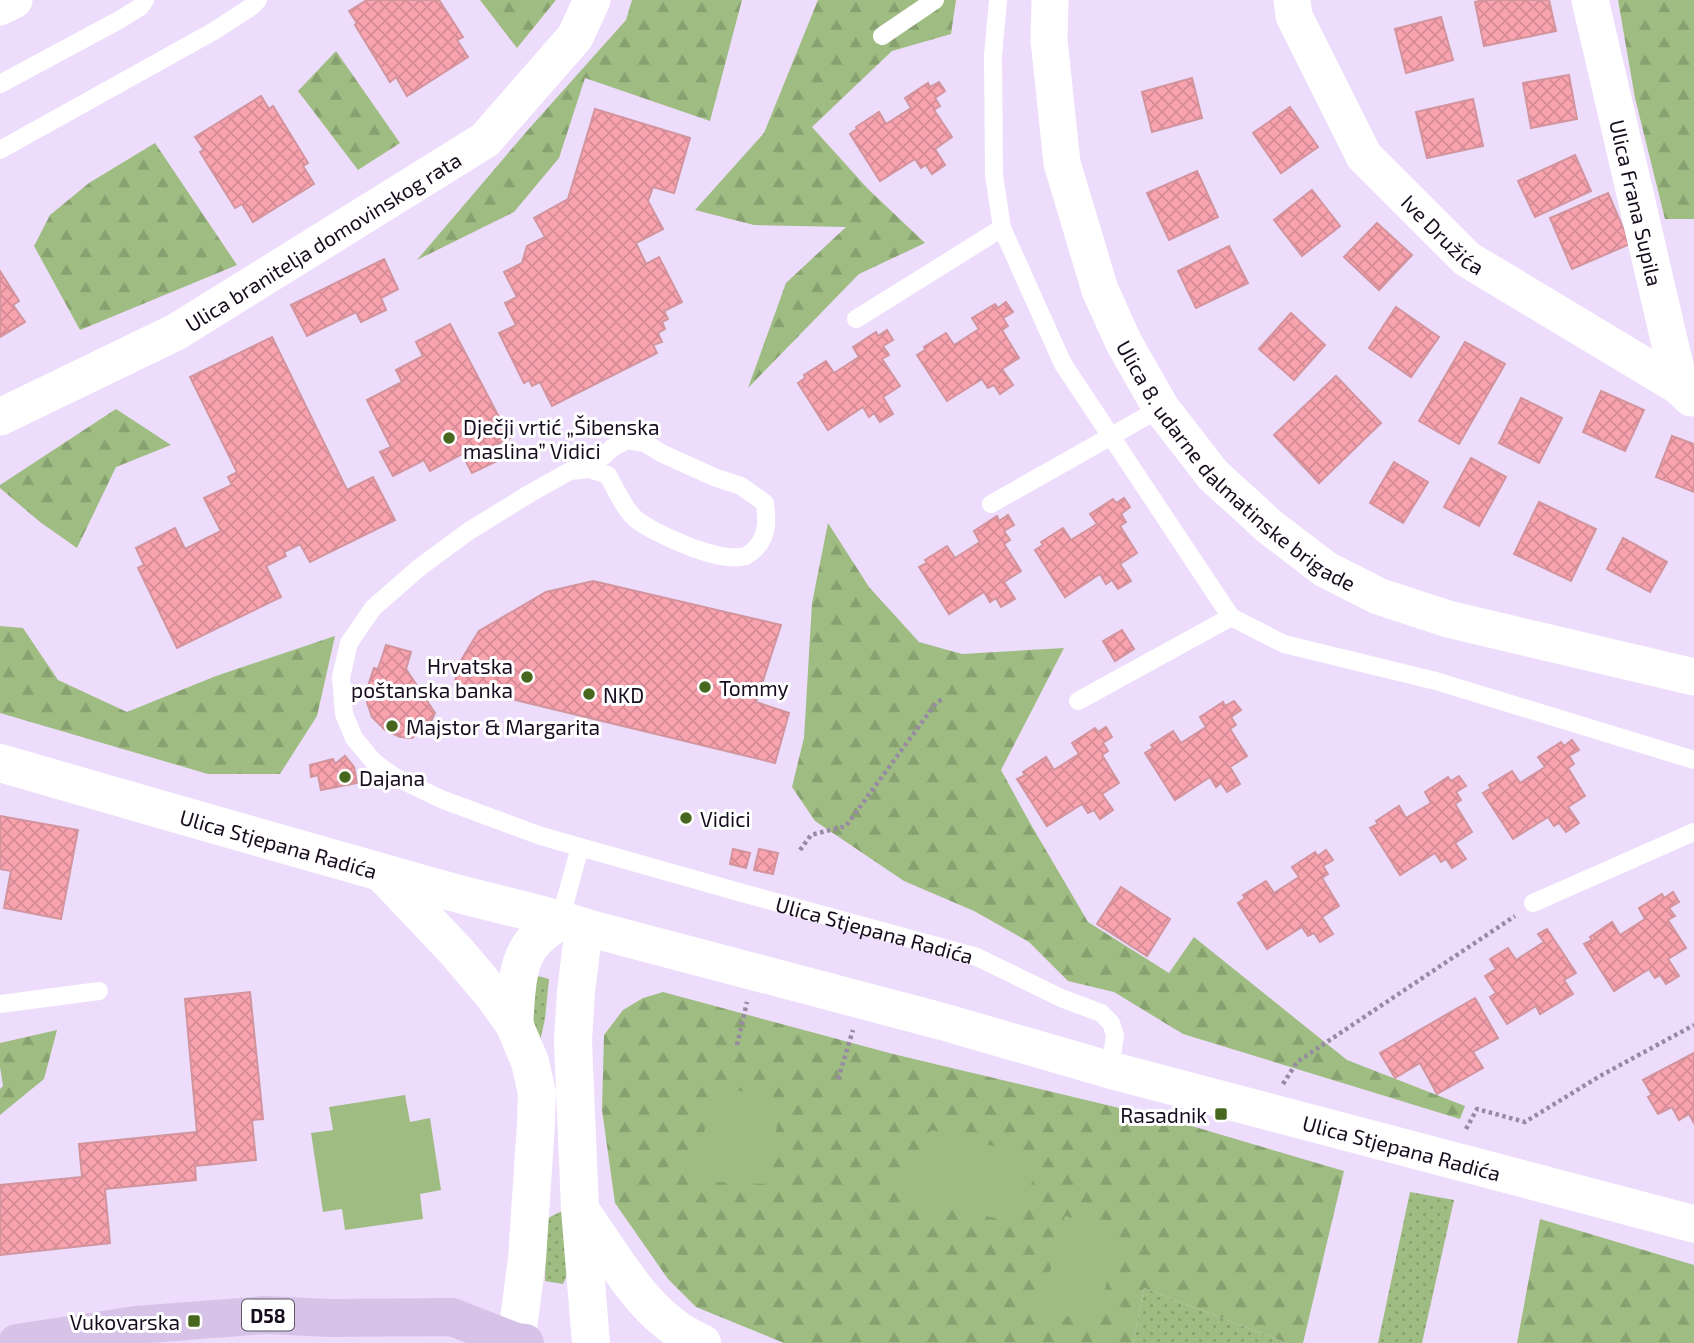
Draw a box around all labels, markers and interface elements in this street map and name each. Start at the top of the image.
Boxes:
street label: Ulica Frana Supila [1606,117,1669,288]
street label: Ulica branitelja domovinskog rata [180,146,465,336]
street label: Ive Družića [1397,189,1489,279]
street label: Ulica 8. udarne dalmatinske brigade [1112,335,1360,595]
place label: Dječji vrtić „Šibenska maslina” Vidici [463,414,659,463]
marker: Dječji vrtić „Šibenska maslina” Vidici [441,430,457,446]
place label: Hrvatska poštanska banka [351,653,513,702]
marker: Hrvatska poštanska banka [519,669,535,685]
place label: Tommy [719,675,789,700]
marker: Tommy [697,679,713,695]
place label: NKD [603,682,644,707]
marker: NKD [581,686,597,702]
place label: Majstor & Margarita [406,714,600,740]
marker: Majstor & Margarita [384,718,400,734]
place label: Dajana [359,765,425,791]
marker: Dajana [337,769,353,785]
street label: Ulica Stjepana Radića [177,803,380,883]
place label: Vidici [700,806,751,831]
marker: Vidici [678,810,694,826]
street label: Ulica Stjepana Radića [773,890,976,968]
place label: Rasadnik [1120,1102,1207,1127]
marker: Rasadnik [1213,1106,1229,1122]
street label: Ulica Stjepana Radića [1300,1109,1504,1185]
road number: D58 [242,1300,294,1330]
place label: Vukovarska [70,1309,180,1334]
marker: Vukovarska [186,1313,202,1329]

